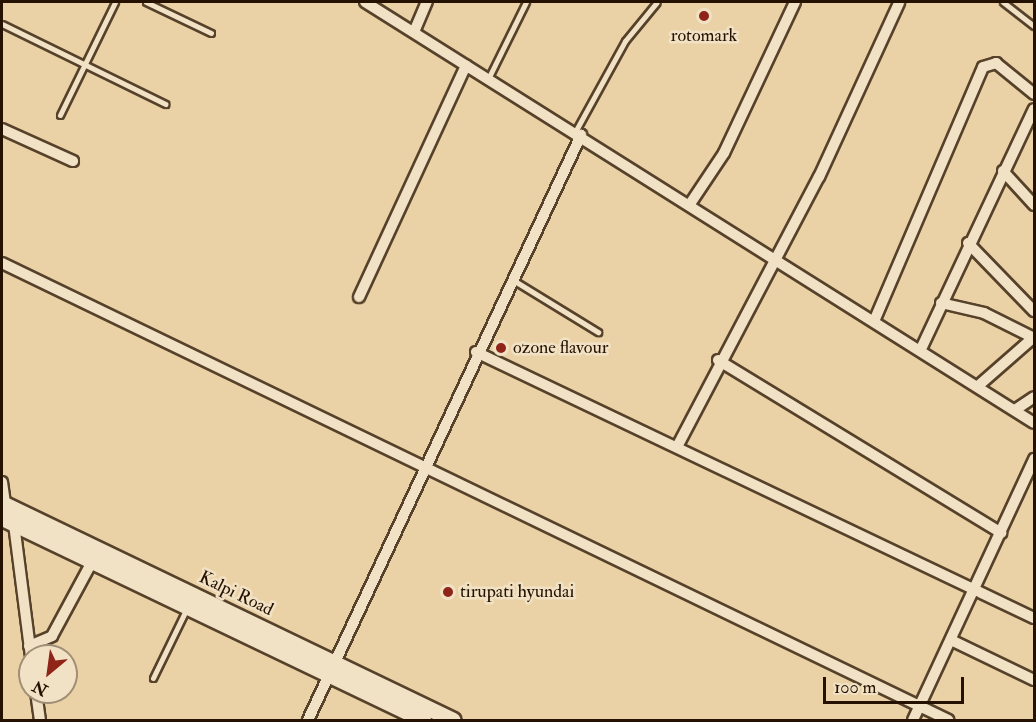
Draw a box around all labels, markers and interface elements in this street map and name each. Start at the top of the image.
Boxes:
marker: rotomark [697,9,711,23]
place label: rotomark [671,25,737,47]
place label: ozone flavour [513,337,608,359]
marker: ozone flavour [494,341,508,355]
street label: Kalpi Road [195,567,277,621]
place label: tirupati hyundai [460,581,574,603]
marker: tirupati hyundai [441,585,455,599]
north arrow [18,644,78,704]
scale bar [826,665,967,703]
text: N [29,676,51,700]
text: 100 m [834,676,877,699]

